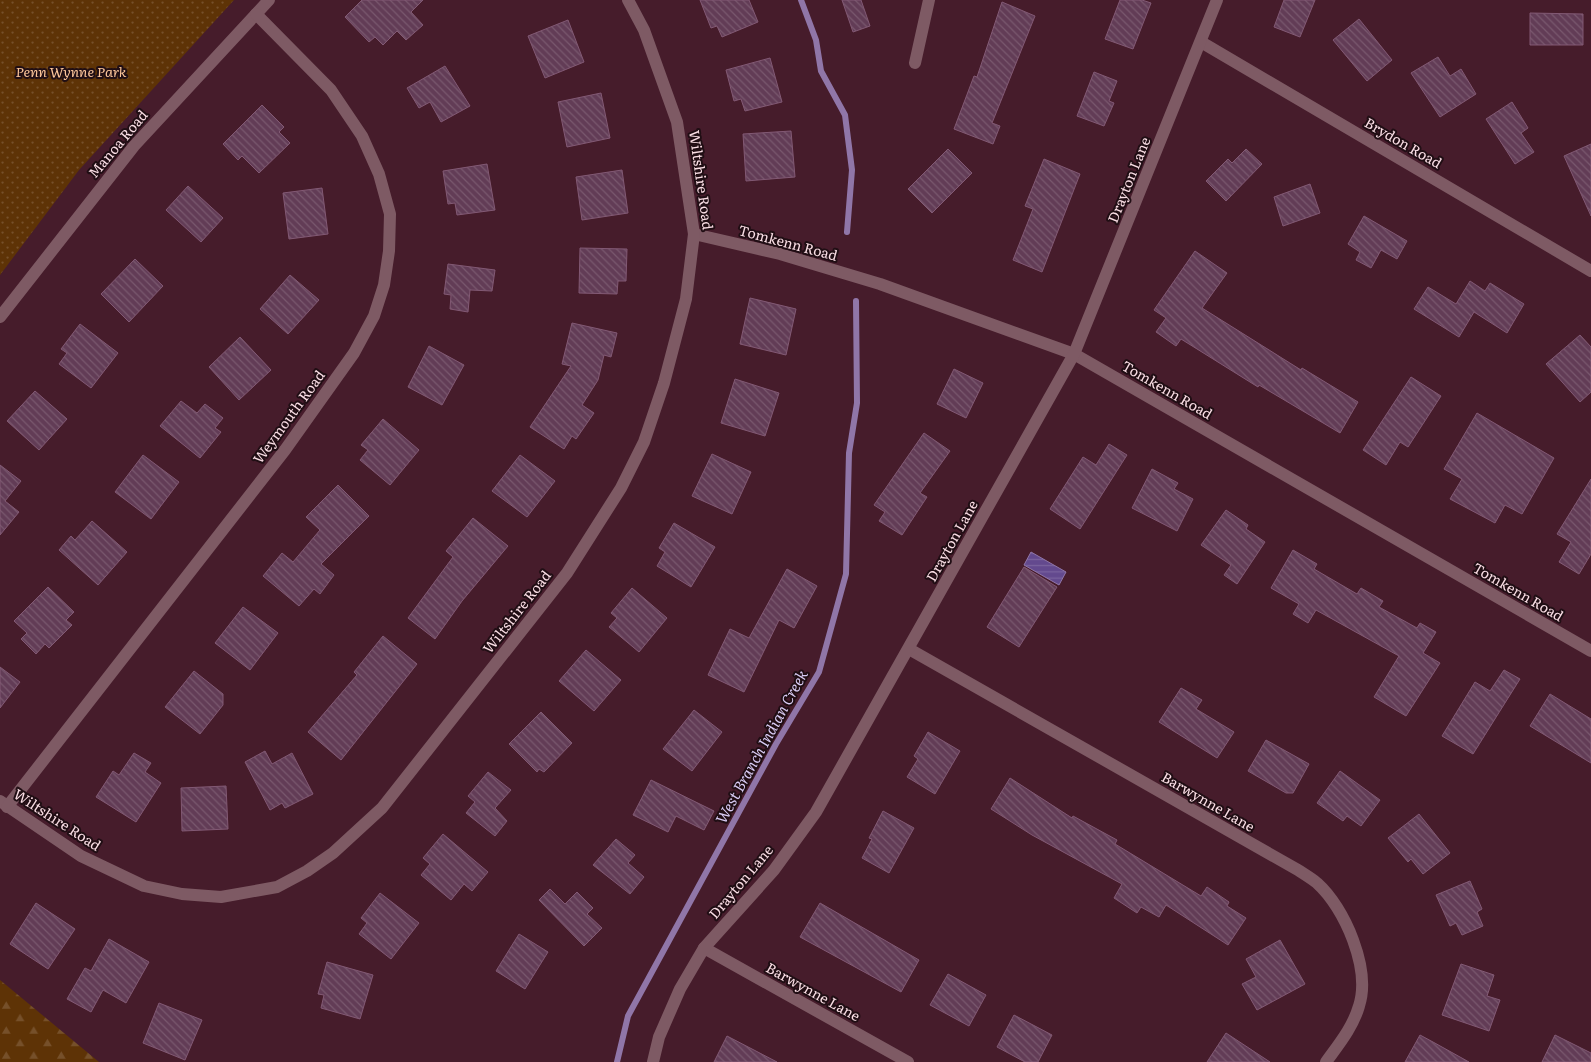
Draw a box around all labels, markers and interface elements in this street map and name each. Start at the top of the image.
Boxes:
park label: Penn Wynne Park [15,61,127,81]
street label: Manoa Road [83,105,152,182]
street label: Brydon Road [1361,112,1446,173]
street label: Wiltshire Road [685,129,719,231]
street label: Drayton Lane [1102,134,1154,225]
street label: Tomkenn Road [737,219,840,265]
street label: Tomkenn Road [1118,355,1217,423]
street label: Weymouth Road [247,365,329,467]
street label: Drayton Lane [920,496,982,585]
street label: Tomkenn Road [1469,557,1568,625]
street label: Wiltshire Road [477,565,555,657]
water label: West Branch Indian Creek [709,664,813,828]
street label: Barwynne Lane [1158,766,1259,836]
street label: Wiltshire Road [10,783,105,855]
street label: Drayton Lane [703,840,777,923]
street label: Barwynne Lane [763,957,864,1025]

